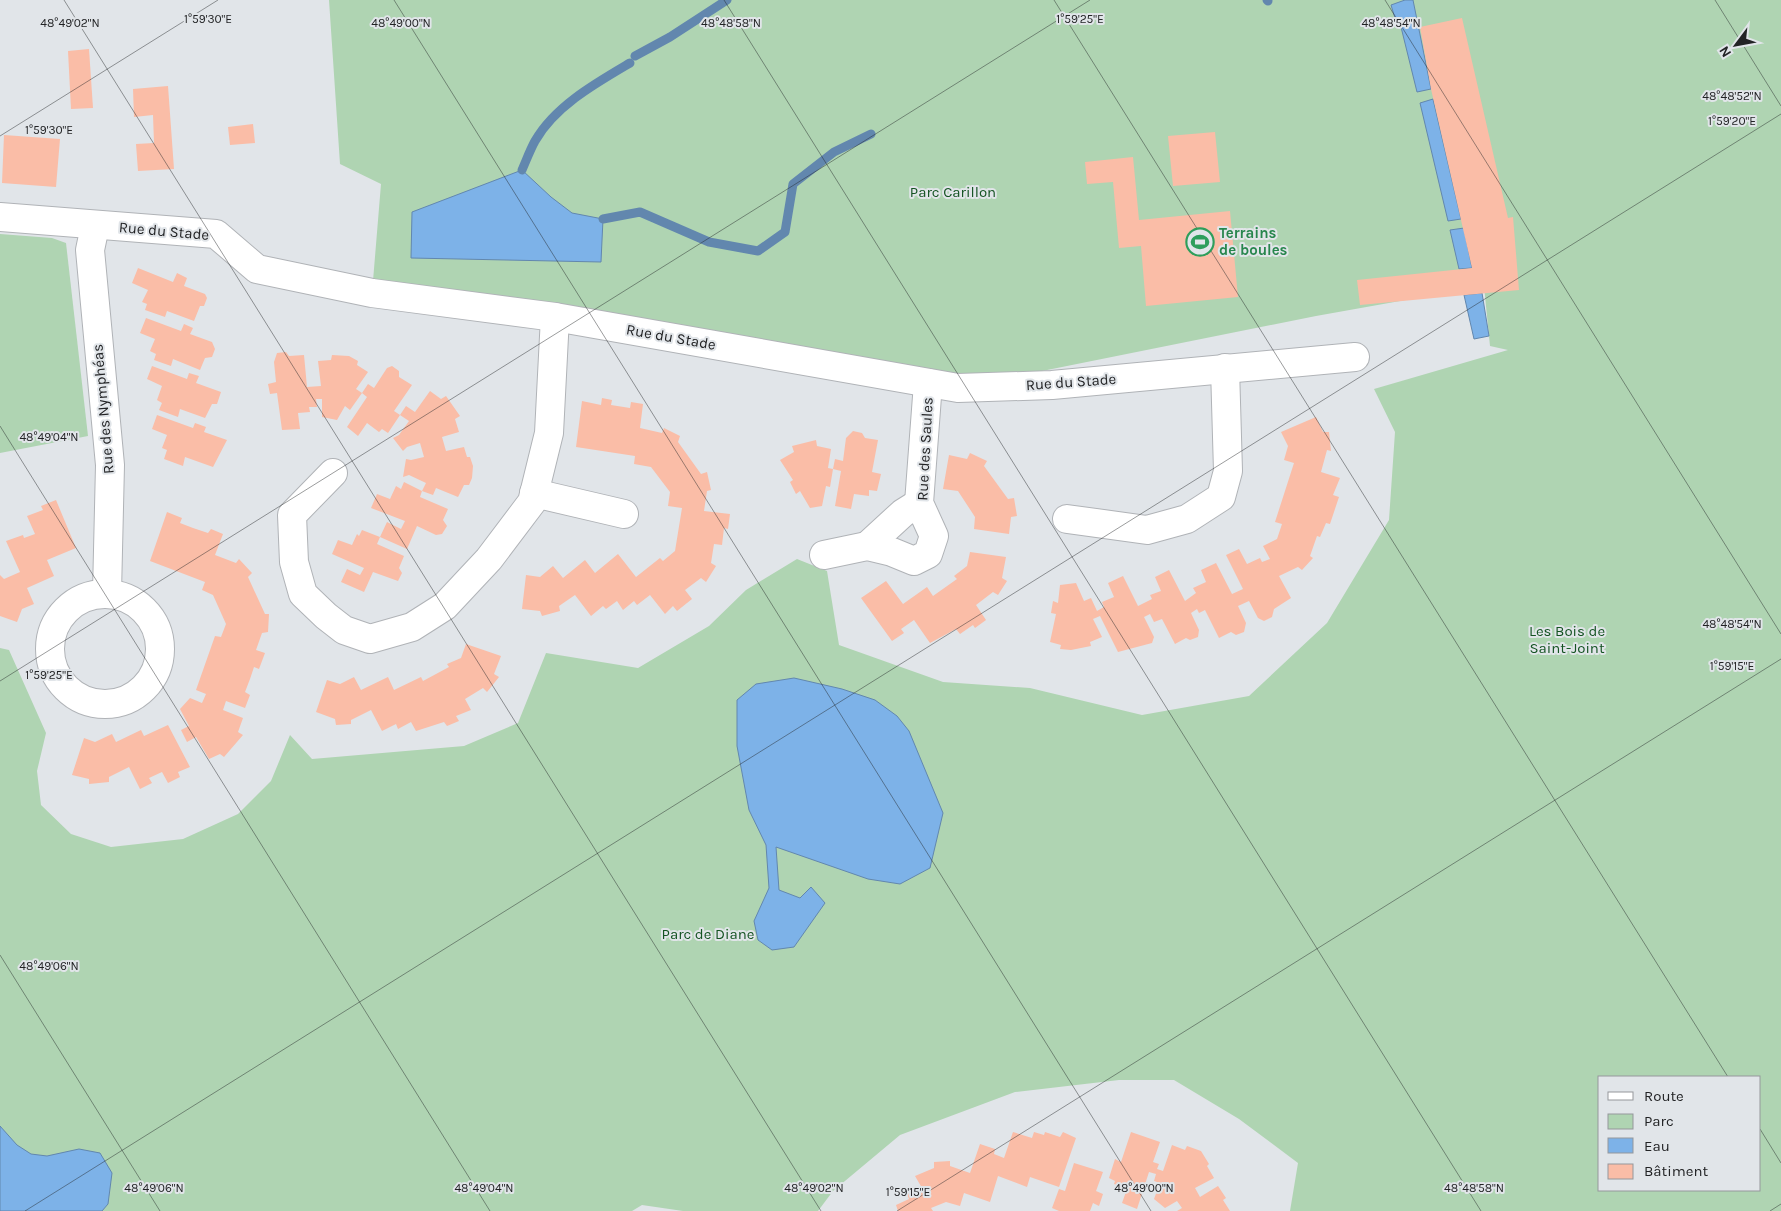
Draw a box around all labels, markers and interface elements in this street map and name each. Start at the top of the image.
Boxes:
text: 1°59'30"E [184,12,232,26]
text: 1°59'25"E [1056,12,1104,26]
text: 48°49'02"N [40,16,100,30]
text: 48°49'00"N [371,16,431,30]
text: 48°48'58"N [701,16,761,30]
text: 48°48'54"N [1361,16,1421,30]
north arrow [1711,20,1761,70]
text: N [1716,43,1735,60]
text: 48°48'52"N [1702,89,1762,103]
text: 1°59'20"E [1708,114,1756,128]
text: 1°59'30"E [25,123,73,137]
park label: Parc Carillon [910,183,996,201]
street label: Rue du Stade [118,218,210,244]
place label: Terrains de boules [1219,224,1288,259]
sports icon: Terrains de boules [1185,227,1215,257]
street label: Rue du Stade [625,320,717,354]
street label: Rue des Nymphéas [88,343,118,475]
street label: Rue du Stade [1025,370,1117,394]
street label: Rue des Saules [913,397,937,501]
text: 48°49'04"N [19,430,79,444]
text: 48°48'54"N [1702,617,1762,631]
park label: Les Bois de Saint-Joint [1529,622,1605,657]
text: 1°59'15"E [1710,659,1754,673]
text: 1°59'25"E [25,668,73,682]
park label: Parc de Diane [662,925,754,943]
text: 48°49'06"N [19,959,79,973]
legend [1598,1076,1761,1191]
text: Route [1644,1087,1684,1105]
text: Parc [1644,1112,1674,1130]
text: Eau [1644,1137,1670,1155]
text: Bâtiment [1644,1162,1708,1180]
text: 48°49'06"N [124,1181,184,1195]
text: 48°49'04"N [454,1181,514,1195]
text: 48°49'02"N [784,1181,844,1195]
text: 48°49'00"N [1114,1181,1174,1195]
text: 48°48'58"N [1444,1181,1504,1195]
text: 1°59'15"E [886,1185,930,1199]

